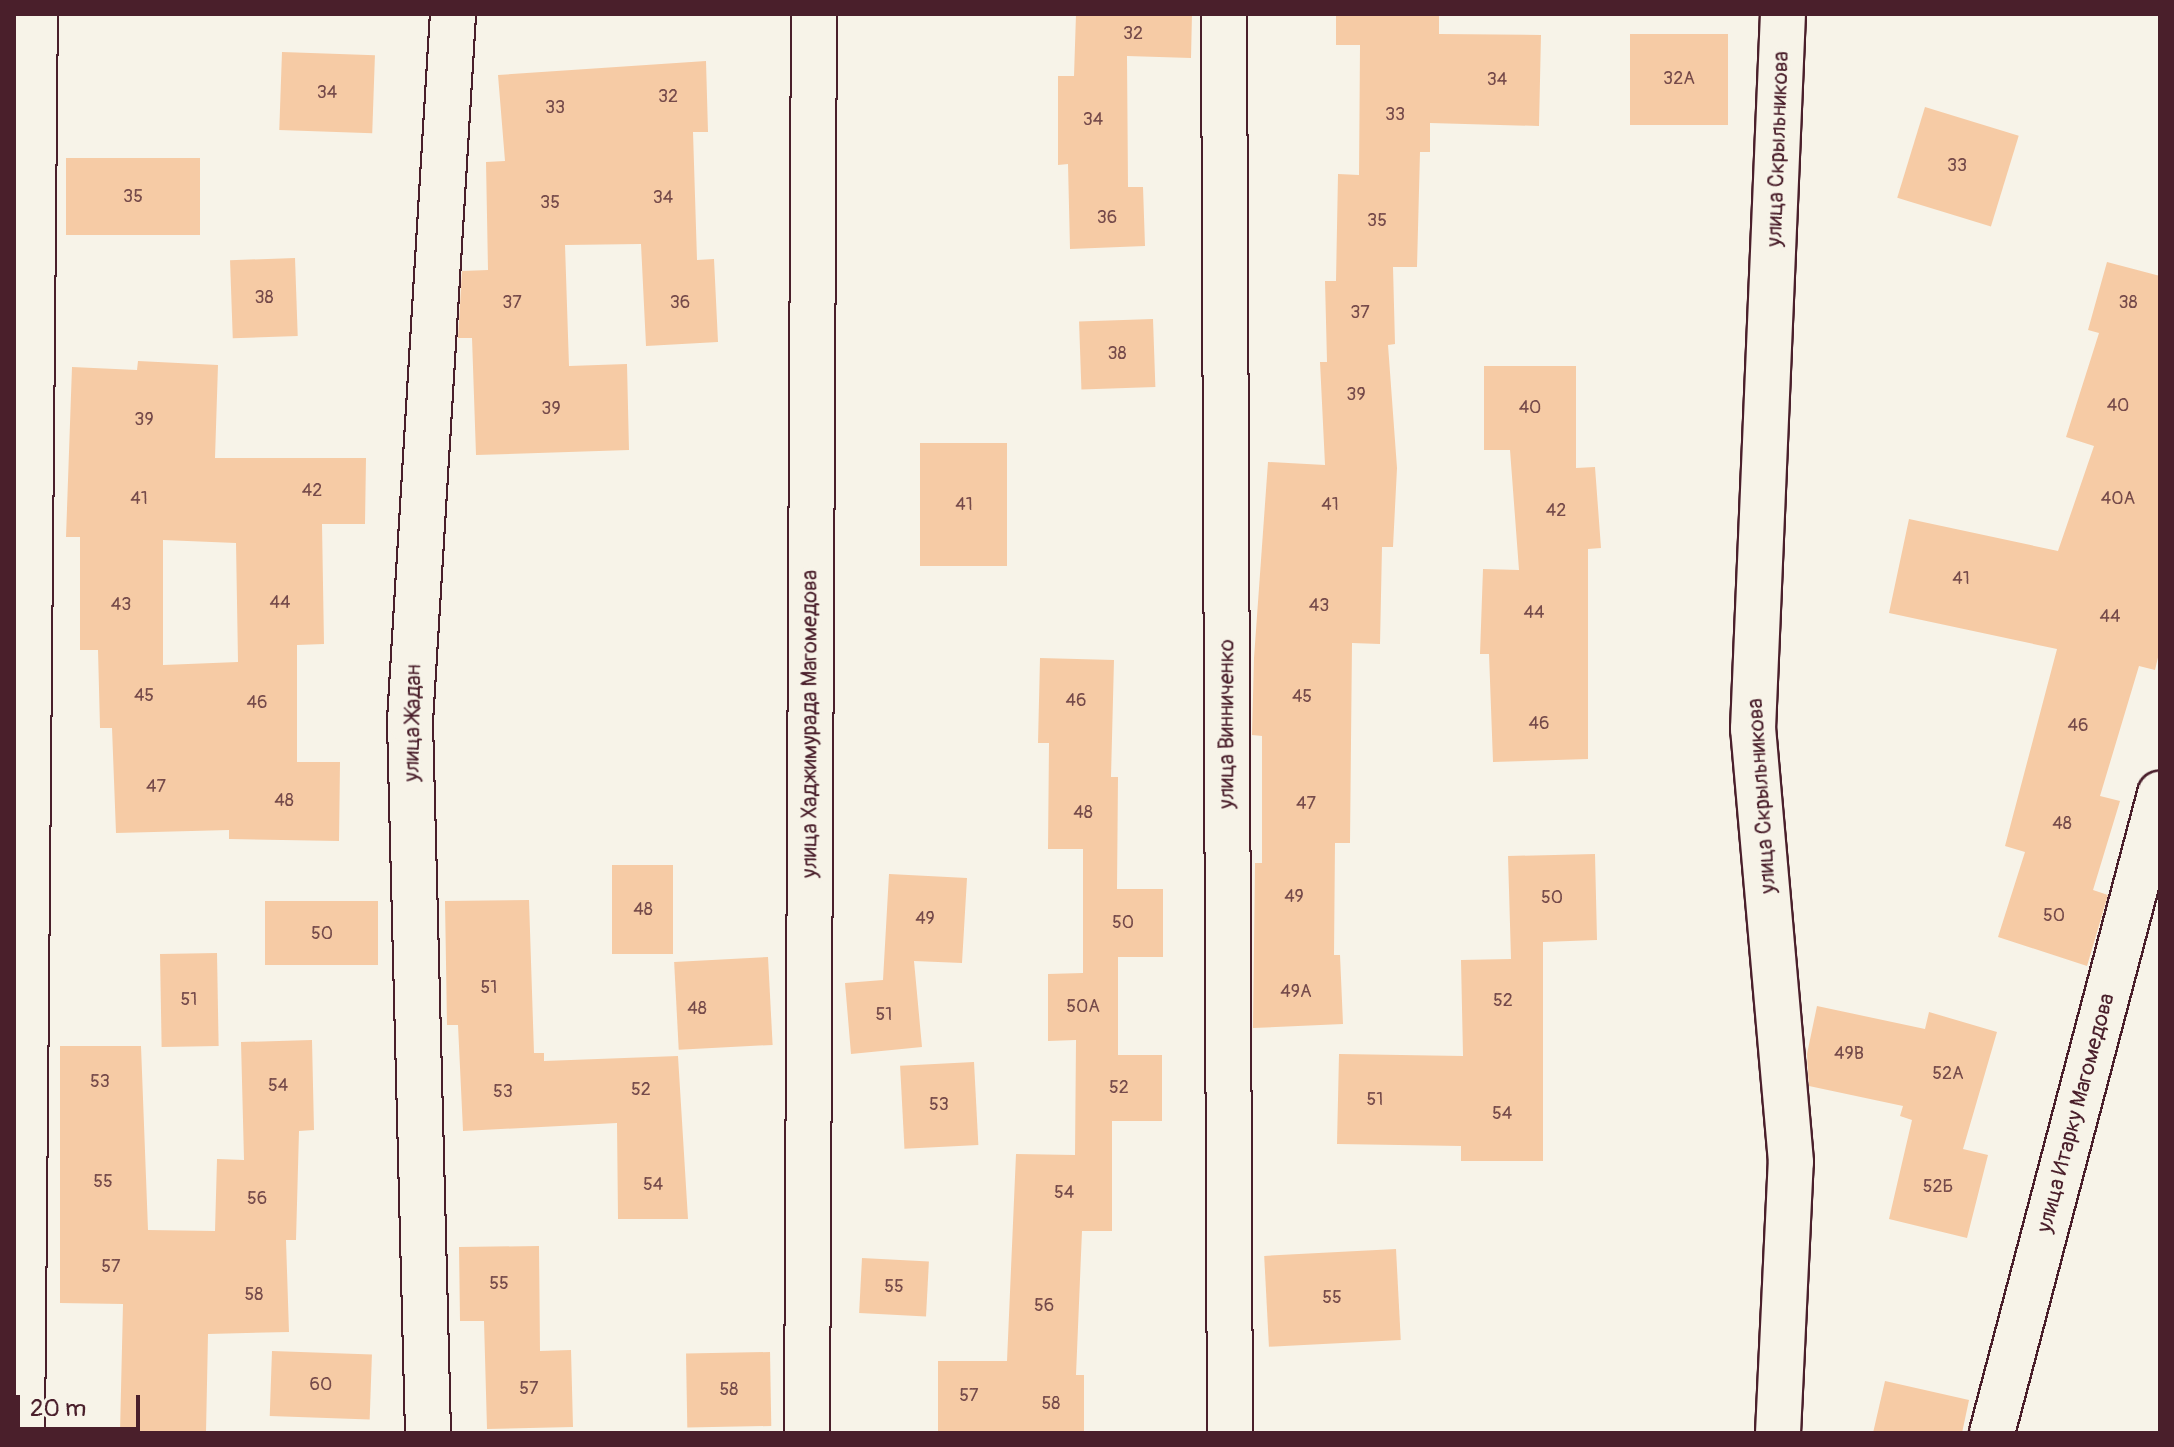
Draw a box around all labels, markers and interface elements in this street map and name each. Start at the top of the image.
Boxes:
house number: 32 [1123,23,1143,45]
street label: улица Скрыльникова [1761,51,1795,247]
house number: 32А [1663,68,1695,90]
house number: 34 [1487,69,1507,91]
house number: 34 [317,82,337,104]
house number: 32 [658,86,678,108]
house number: 33 [545,97,565,119]
house number: 33 [1385,104,1405,126]
house number: 34 [1083,109,1103,131]
house number: 33 [1947,155,1967,177]
house number: 35 [123,186,143,208]
house number: 34 [653,187,673,209]
house number: 35 [540,192,560,214]
house number: 36 [1097,207,1117,229]
house number: 35 [1367,210,1387,232]
house number: 38 [254,287,274,309]
house number: 37 [502,292,522,314]
house number: 36 [670,292,690,314]
house number: 38 [2118,292,2138,314]
house number: 37 [1350,302,1370,324]
house number: 38 [1107,343,1127,365]
house number: 39 [1346,384,1366,406]
house number: 40 [2107,395,2129,417]
house number: 40 [1519,397,1541,419]
house number: 39 [541,398,561,420]
house number: 39 [134,409,154,431]
house number: 42 [302,480,322,502]
house number: 41 [130,488,148,510]
house number: 40А [2101,488,2135,510]
house number: 41 [955,494,973,516]
house number: 41 [1321,494,1339,516]
house number: 42 [1546,500,1566,522]
house number: 41 [1952,568,1970,590]
street label: улица Хаджимурада Магомедова [797,570,823,878]
house number: 44 [270,592,290,614]
house number: 43 [111,594,131,616]
house number: 43 [1309,595,1329,617]
house number: 44 [1524,602,1544,624]
house number: 44 [2100,606,2120,628]
street label: улица Винниченко [1214,639,1240,809]
street label: улица Жадан [399,664,427,782]
house number: 45 [134,685,154,707]
house number: 45 [1292,686,1312,708]
house number: 46 [1066,690,1086,712]
house number: 46 [247,692,267,714]
street label: улица Скрыльникова [1742,697,1782,895]
house number: 46 [1529,713,1549,735]
house number: 46 [2068,715,2088,737]
house number: 47 [146,776,166,798]
house number: 48 [274,790,294,812]
house number: 47 [1296,793,1316,815]
house number: 48 [1073,802,1093,824]
house number: 48 [2052,813,2072,835]
house number: 49 [1284,886,1304,908]
house number: 50 [1541,887,1563,909]
house number: 48 [633,899,653,921]
house number: 50 [2043,905,2065,927]
house number: 49 [915,908,935,930]
house number: 50 [1112,912,1134,934]
house number: 50 [311,923,333,945]
house number: 51 [481,977,497,999]
house number: 49А [1280,981,1312,1003]
house number: 51 [181,989,197,1011]
house number: 52 [1493,990,1513,1012]
street label: улица Итарку Магомедова [2031,990,2121,1236]
house number: 50А [1066,996,1100,1018]
house number: 48 [687,998,707,1020]
house number: 51 [876,1004,892,1026]
house number: 49В [1834,1043,1864,1065]
house number: 52А [1932,1063,1964,1085]
house number: 53 [90,1071,110,1093]
house number: 54 [268,1075,288,1097]
house number: 52 [1109,1077,1129,1099]
house number: 52 [631,1079,651,1101]
house number: 53 [493,1081,513,1103]
house number: 51 [1367,1089,1383,1111]
house number: 53 [929,1094,949,1116]
house number: 54 [1492,1103,1512,1125]
house number: 55 [93,1171,113,1193]
house number: 54 [643,1174,663,1196]
house number: 52Б [1923,1176,1953,1198]
house number: 54 [1054,1182,1074,1204]
house number: 56 [247,1188,267,1210]
house number: 57 [101,1256,121,1278]
house number: 55 [489,1273,509,1295]
house number: 55 [884,1276,904,1298]
house number: 58 [245,1284,263,1306]
house number: 55 [1322,1287,1342,1309]
house number: 56 [1034,1295,1054,1317]
house number: 60 [310,1374,332,1396]
house number: 57 [519,1378,539,1400]
scale bar [20,1379,144,1429]
house number: 58 [720,1379,738,1401]
house number: 57 [959,1385,979,1407]
house number: 58 [1042,1393,1060,1415]
text: 20 m [30,1394,86,1423]

